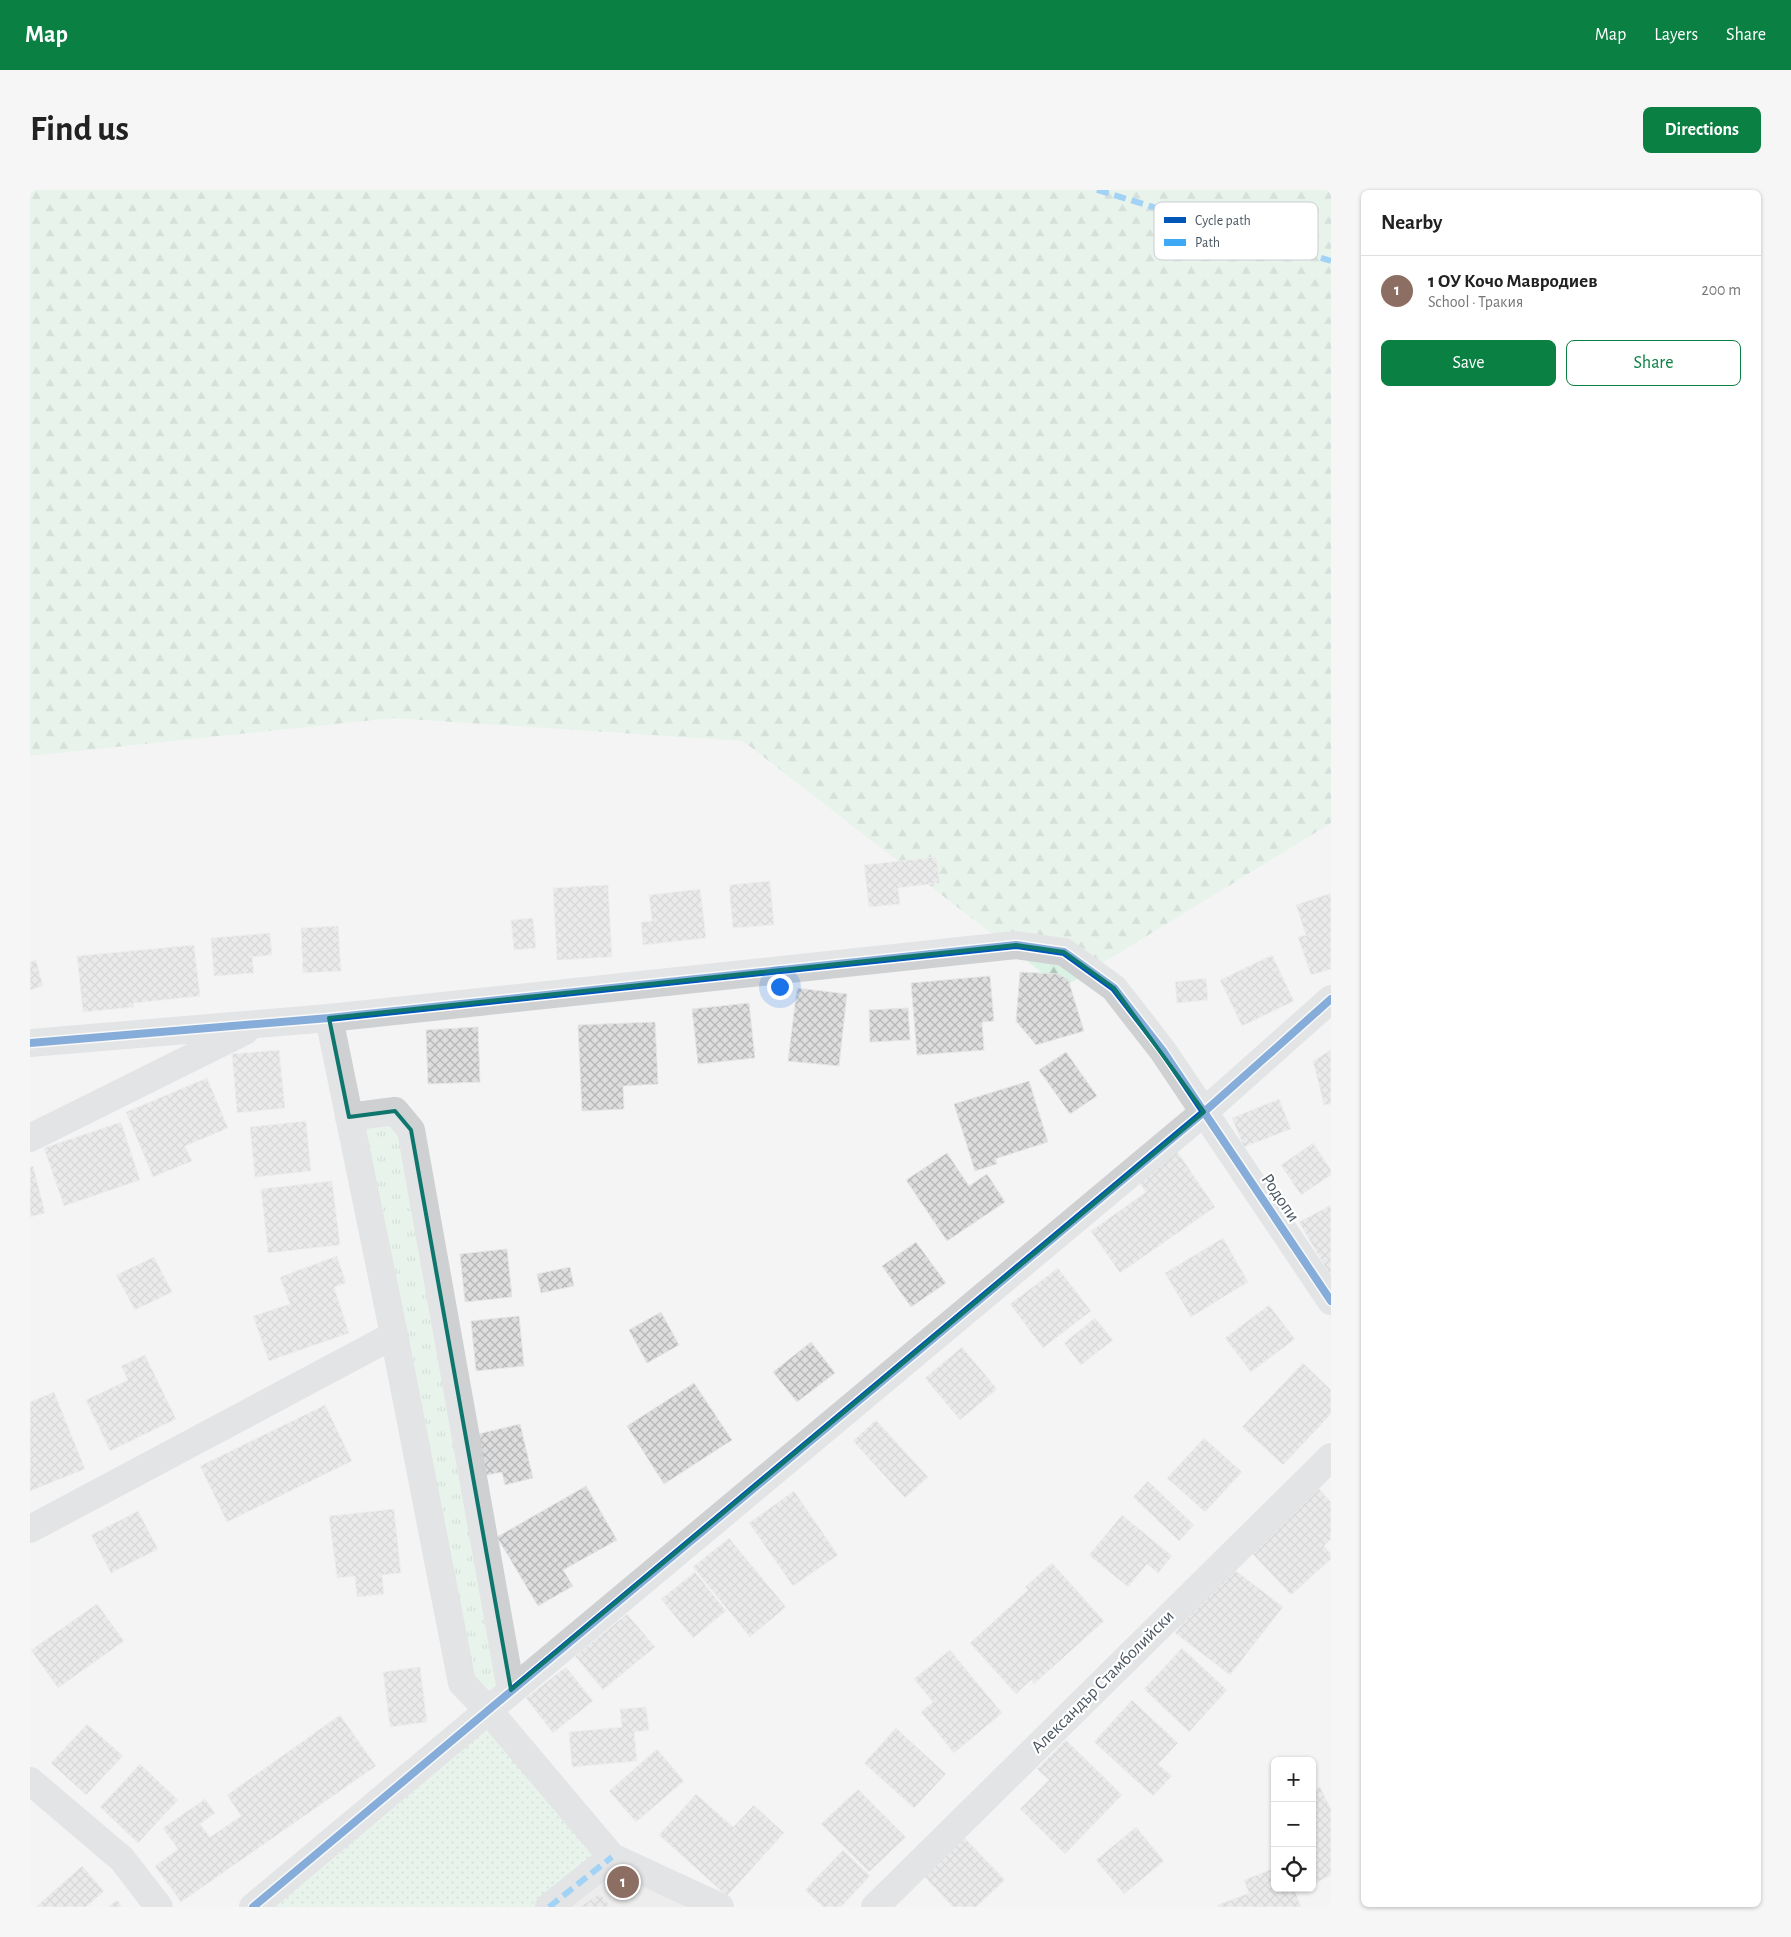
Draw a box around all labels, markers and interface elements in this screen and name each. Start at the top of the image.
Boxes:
text: Map [25,23,68,47]
text: Map [1595,26,1626,44]
text: Layers [1654,26,1698,44]
text: Share [1726,26,1766,44]
button: Directions [1643,107,1761,153]
text: Find us [30,112,129,147]
legend [1154,202,1318,260]
text: Nearby [1381,212,1442,233]
text: Cycle path [1195,214,1251,228]
text: Path [1195,236,1220,250]
text: 1 ОУ Кочо Мавродиев [1428,272,1598,291]
text: 1 [1394,282,1400,298]
text: 200 m [1701,282,1741,298]
text: School · Тракия [1428,294,1523,310]
button: Save [1381,340,1556,386]
button: Share [1566,340,1741,386]
your location [767,974,793,1000]
street label: Родопи [1258,1171,1302,1225]
street label: Александър Стамболийски [1027,1606,1178,1757]
map controls [1271,1757,1316,1892]
button: + [1271,1757,1316,1802]
button: − [1271,1802,1316,1847]
button: locate [1271,1847,1316,1892]
pin: 1 [607,1863,639,1901]

